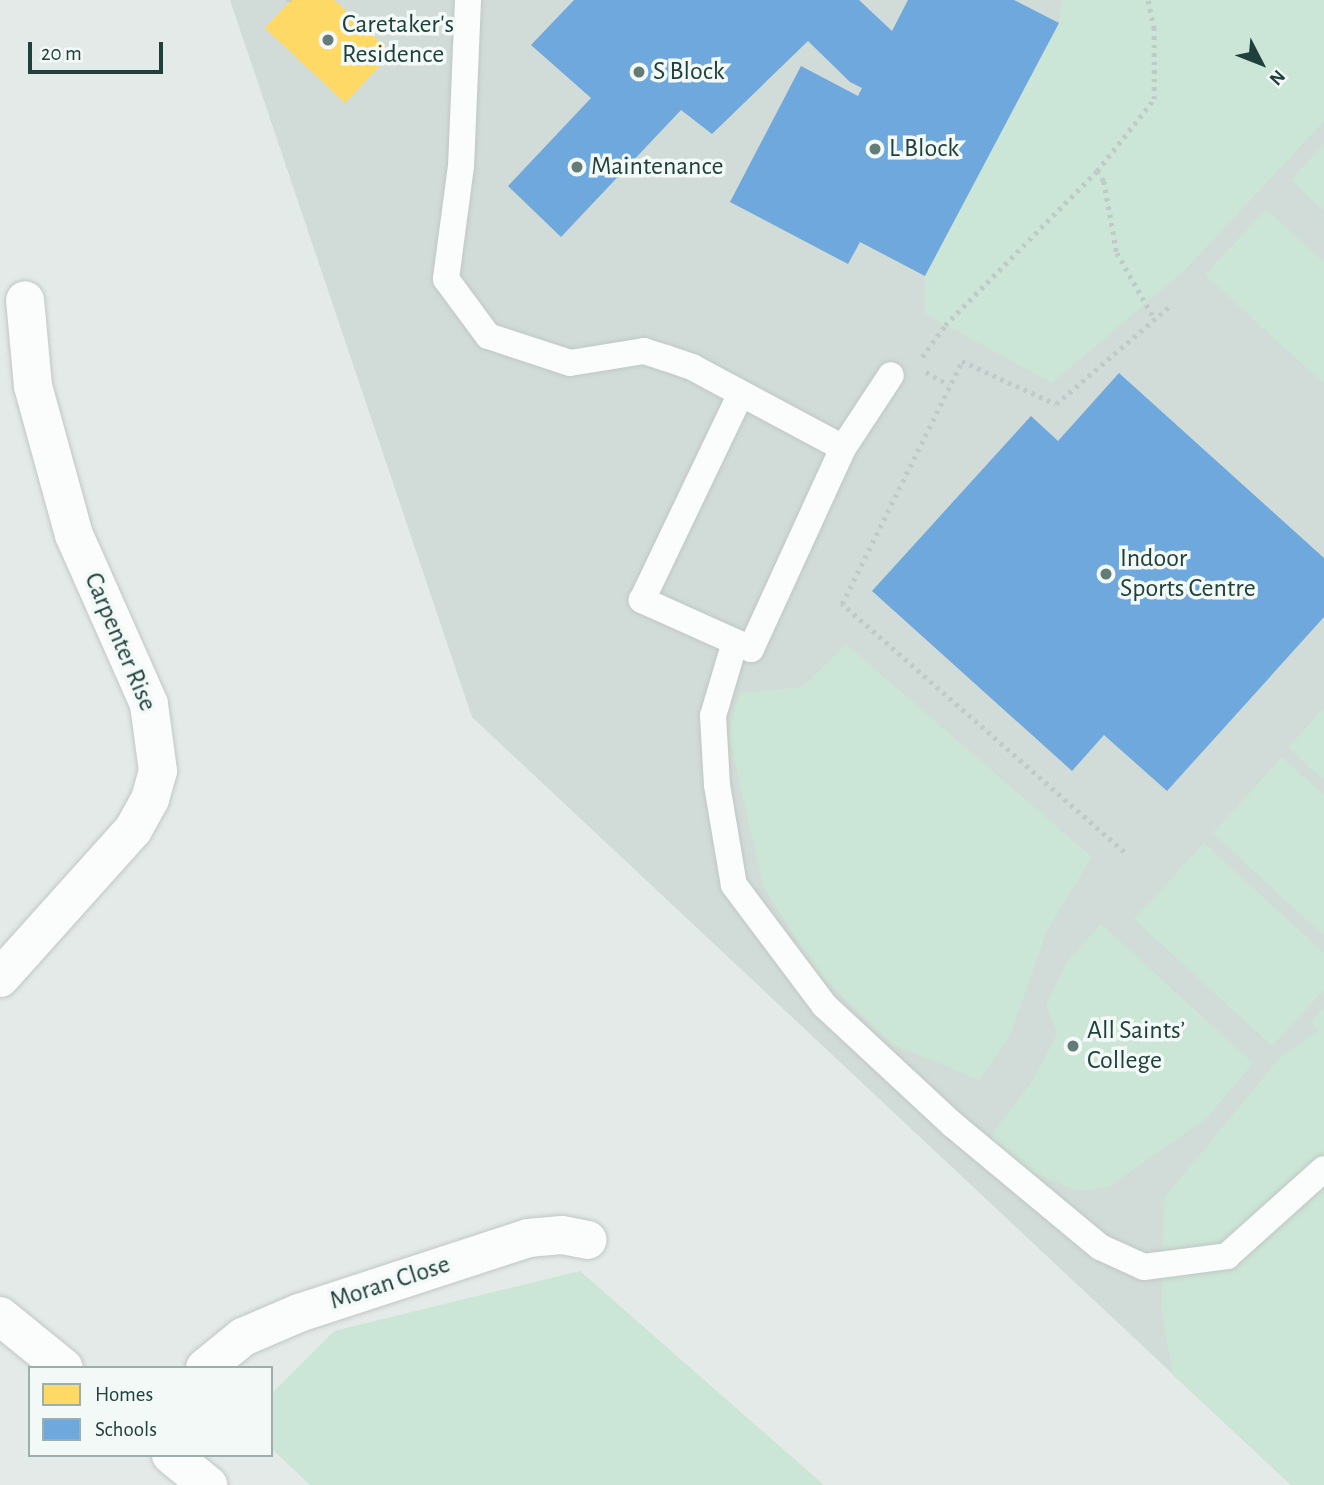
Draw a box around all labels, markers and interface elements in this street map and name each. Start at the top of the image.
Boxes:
place label: Caretaker's Residence [342,9,454,70]
scale bar [32,28,166,72]
north arrow [1226,28,1296,98]
marker: Caretaker's Residence [320,32,336,48]
text: 20 m [41,43,82,64]
place label: S Block [653,56,725,88]
marker: S Block [631,64,647,80]
text: N [1265,66,1288,89]
place label: L Block [889,133,959,165]
marker: L Block [867,141,883,157]
place label: Maintenance [591,151,723,183]
marker: Maintenance [569,159,585,175]
place label: Indoor Sports Centre [1120,543,1256,604]
marker: Indoor Sports Centre [1098,566,1114,582]
street label: Carpenter Rise [77,568,163,716]
place label: All Saints’ College [1087,1015,1185,1076]
marker: All Saints’ College [1065,1038,1081,1054]
street label: Moran Close [326,1249,454,1317]
legend [28,1366,273,1457]
text: Homes [95,1384,153,1405]
text: Schools [95,1419,157,1440]

